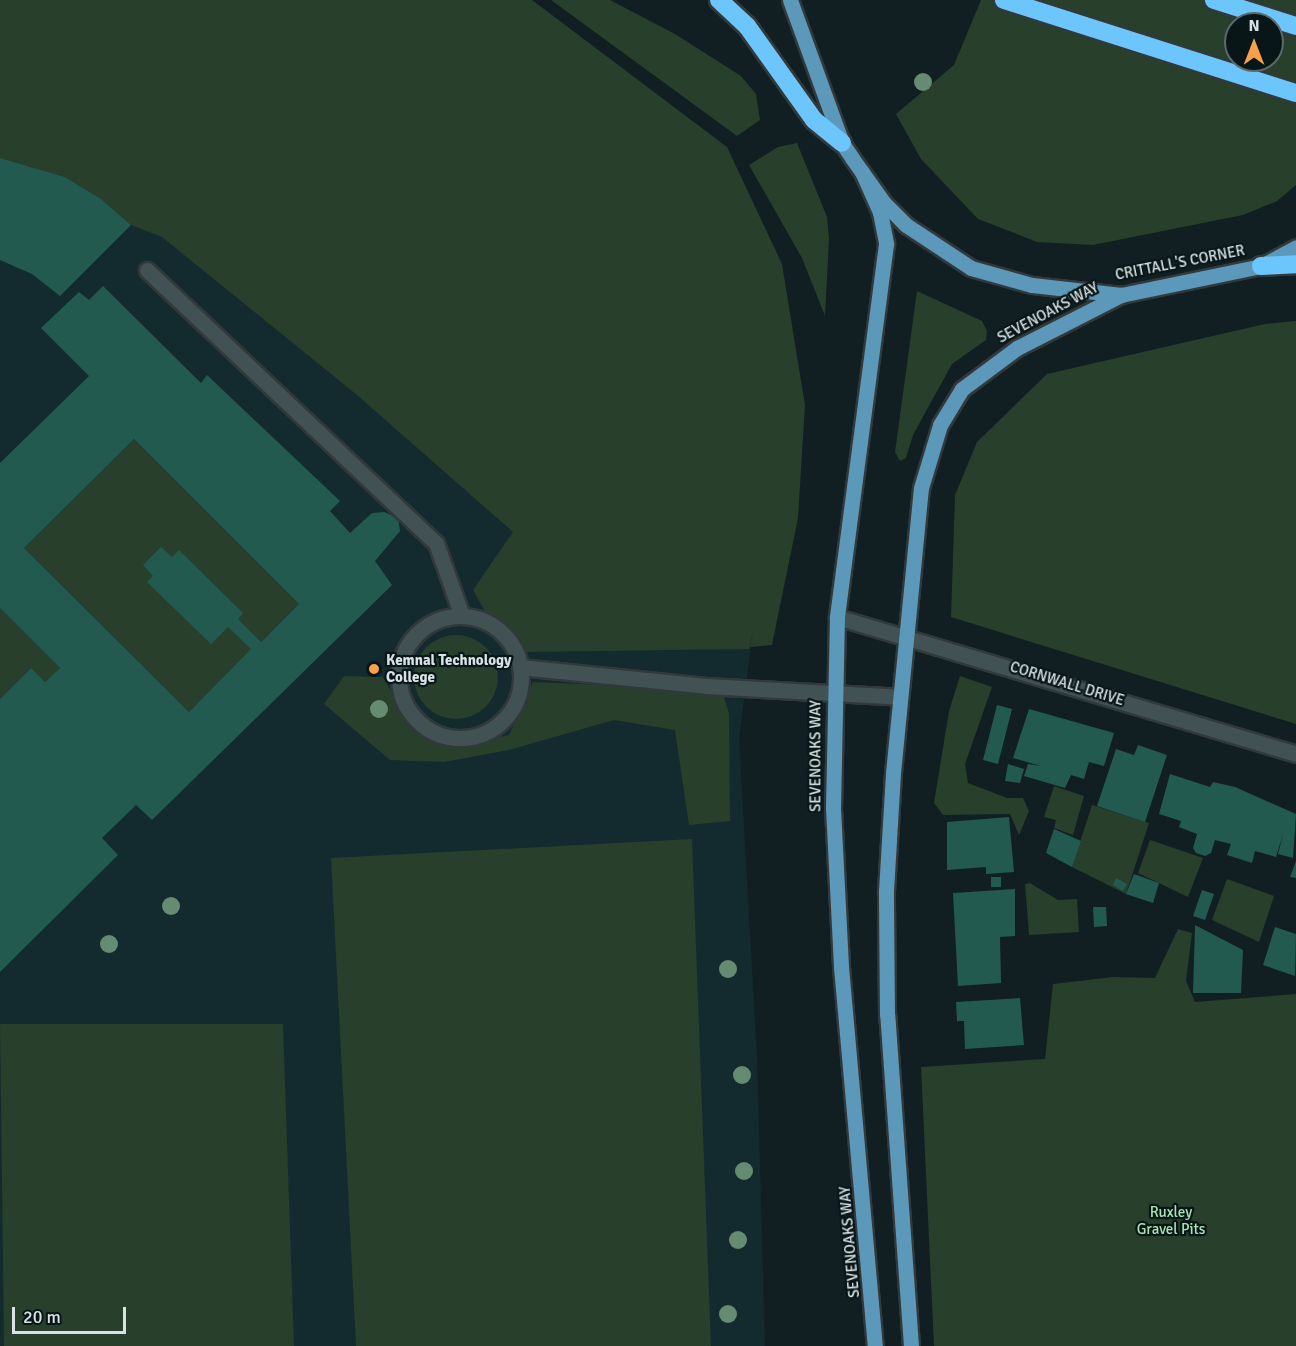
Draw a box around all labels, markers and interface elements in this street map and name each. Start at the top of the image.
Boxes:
north arrow [1224,12,1284,72]
text: N [1248,16,1260,36]
street label: CRITTALL'S CORNER [1114,242,1246,284]
street label: SEVENOAKS WAY [994,279,1102,347]
place label: Kemnal Technology College [386,651,512,686]
street label: CORNWALL DRIVE [1008,658,1126,710]
marker: Kemnal Technology College [367,662,381,676]
street label: SEVENOAKS WAY [807,700,825,812]
street label: SEVENOAKS WAY [836,1186,864,1298]
park label: Ruxley Gravel Pits [1137,1203,1205,1238]
scale bar [15,1295,129,1333]
text: 20 m [23,1306,61,1328]

